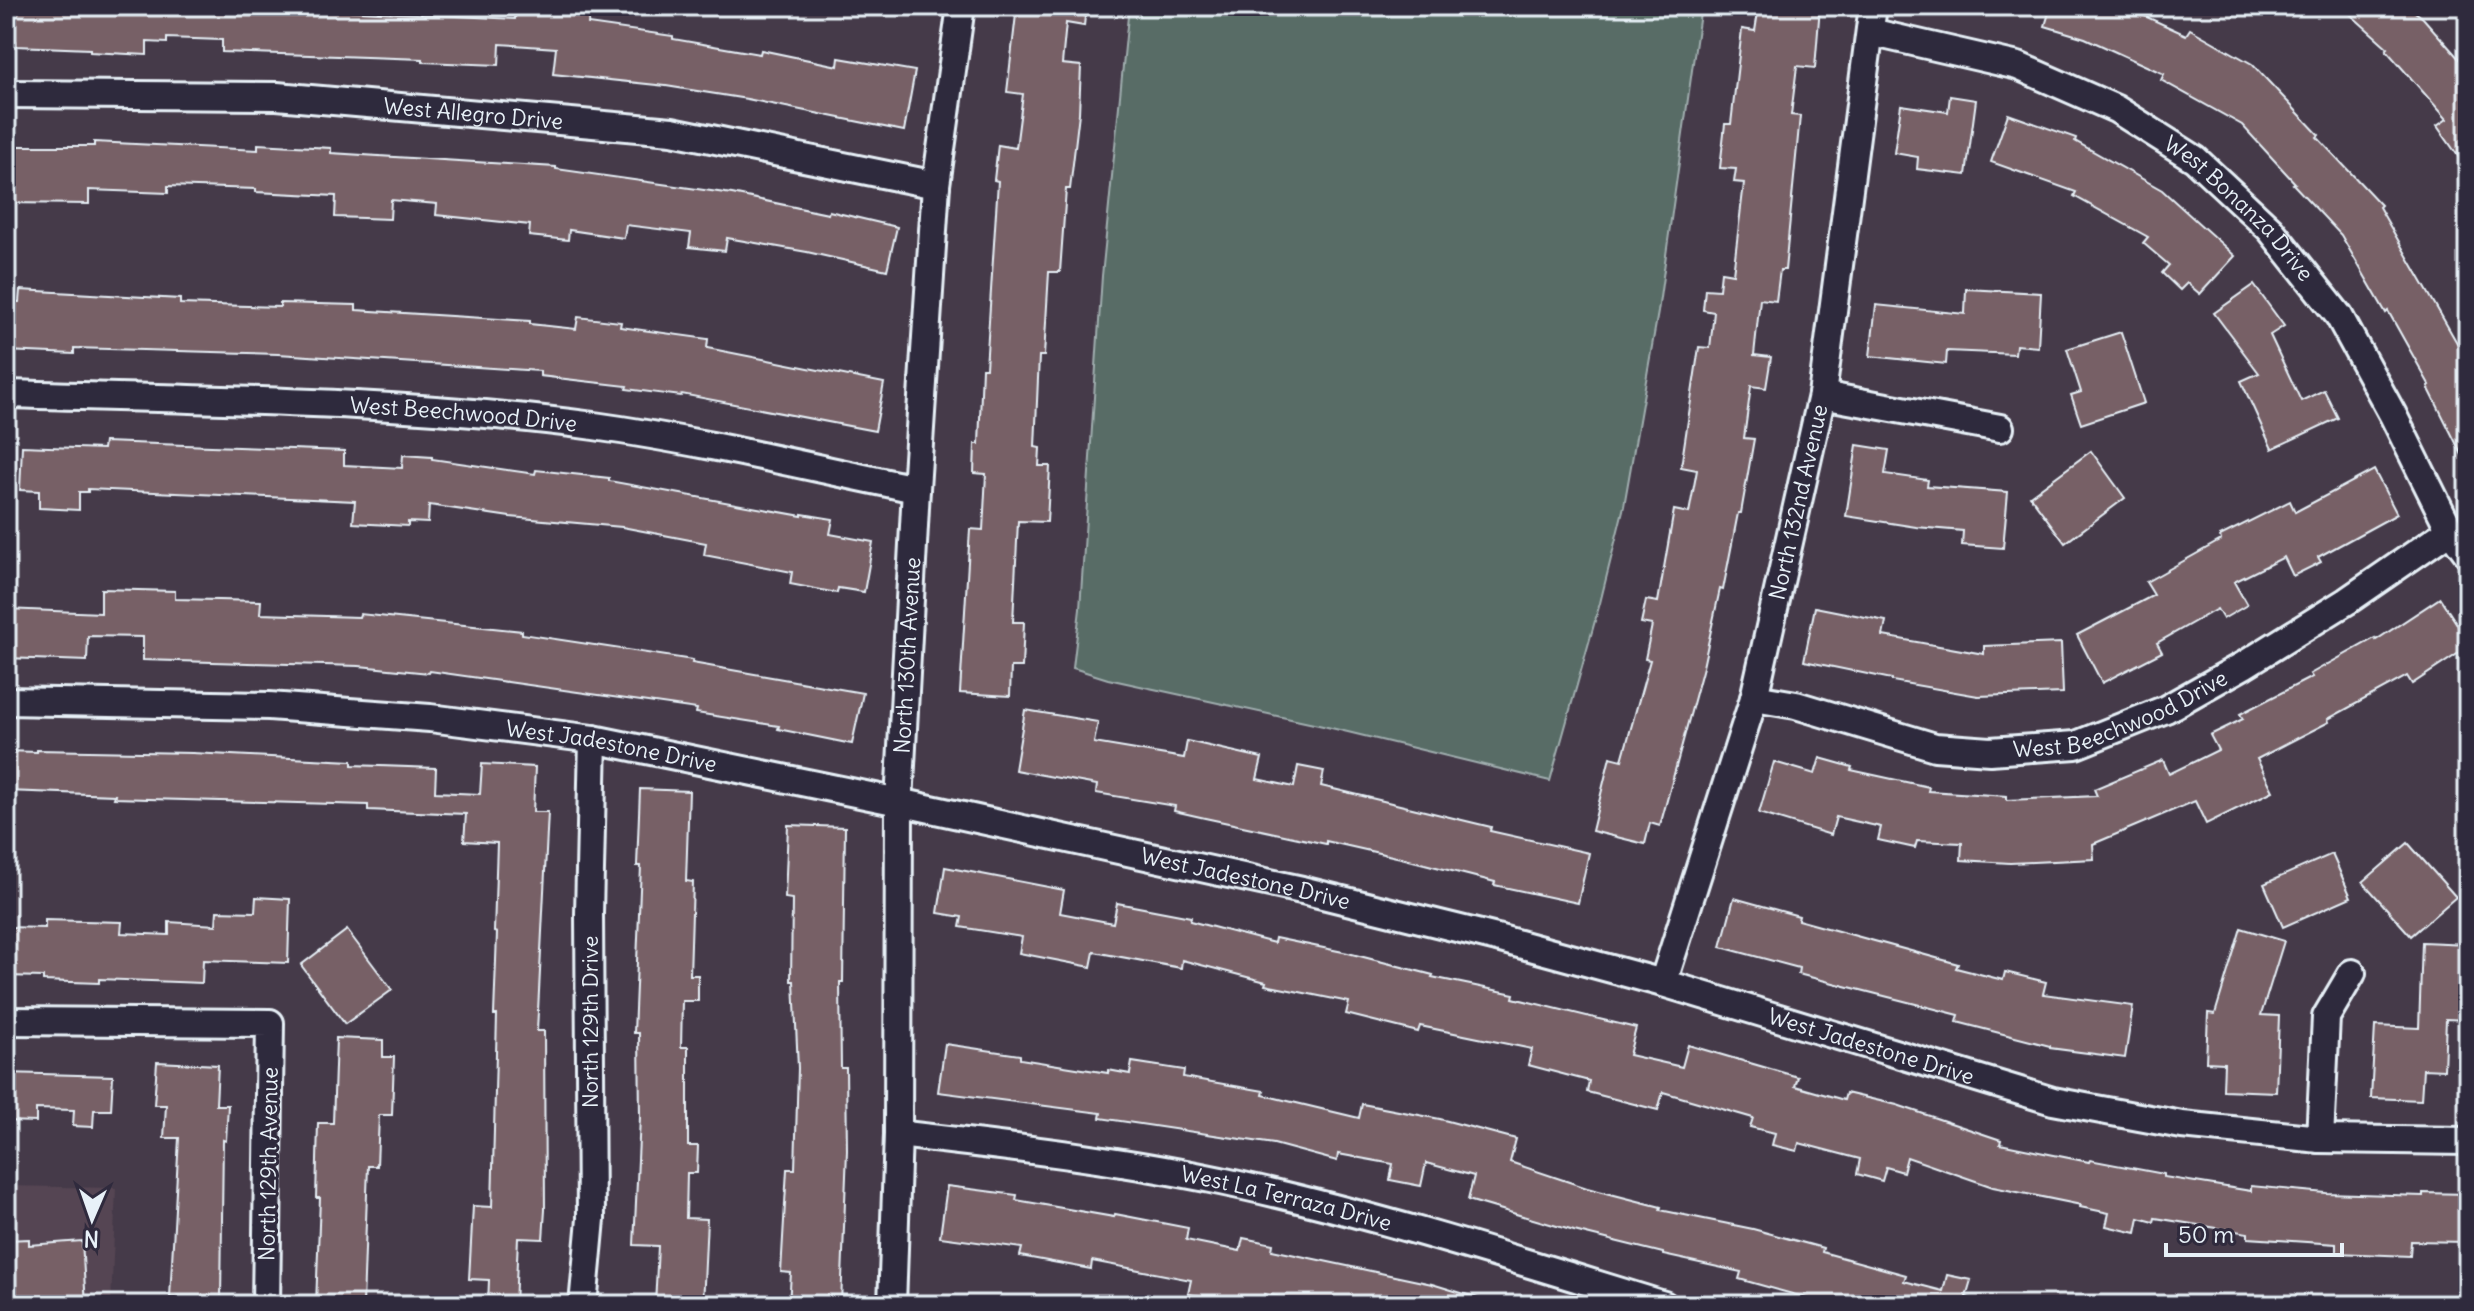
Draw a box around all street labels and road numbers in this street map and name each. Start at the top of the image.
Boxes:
street label: West Allegro Drive [382,91,564,135]
street label: West Bonanza Drive [2159,129,2320,287]
street label: West Beechwood Drive [349,391,579,438]
street label: North 132nd Avenue [1762,402,1834,603]
street label: North 130th Avenue [888,556,926,754]
street label: West Beechwood Drive [2012,663,2232,763]
street label: West Jadestone Drive [504,714,719,778]
street label: West Jadestone Drive [1138,841,1353,915]
street label: North 129th Drive [576,936,604,1108]
street label: West Jadestone Drive [1765,1002,1977,1090]
street label: North 129th Avenue [252,1067,284,1261]
street label: West La Terraza Drive [1179,1159,1395,1237]

